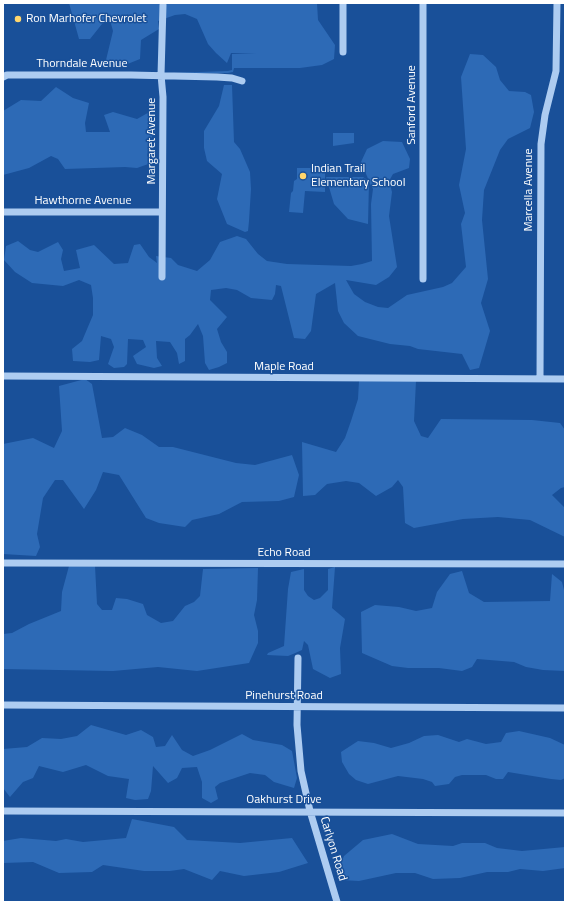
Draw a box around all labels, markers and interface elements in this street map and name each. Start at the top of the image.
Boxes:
place label: Ron Marhofer Chevrolet [26,12,147,26]
marker: Ron Marhofer Chevrolet [13,14,23,24]
street label: Thorndale Avenue [36,57,128,71]
street label: Sanford Avenue [405,65,419,145]
street label: Margaret Avenue [145,98,159,184]
street label: Marcella Avenue [522,148,536,232]
place label: Indian Trail Elementary School [311,162,405,190]
marker: Indian Trail Elementary School [298,171,308,181]
street label: Hawthorne Avenue [34,194,132,208]
street label: Maple Road [254,360,314,374]
street label: Echo Road [257,546,311,560]
street label: Pinehurst Road [245,689,323,703]
street label: Oakhurst Drive [246,793,322,807]
street label: Carlyon Road [316,815,350,883]

